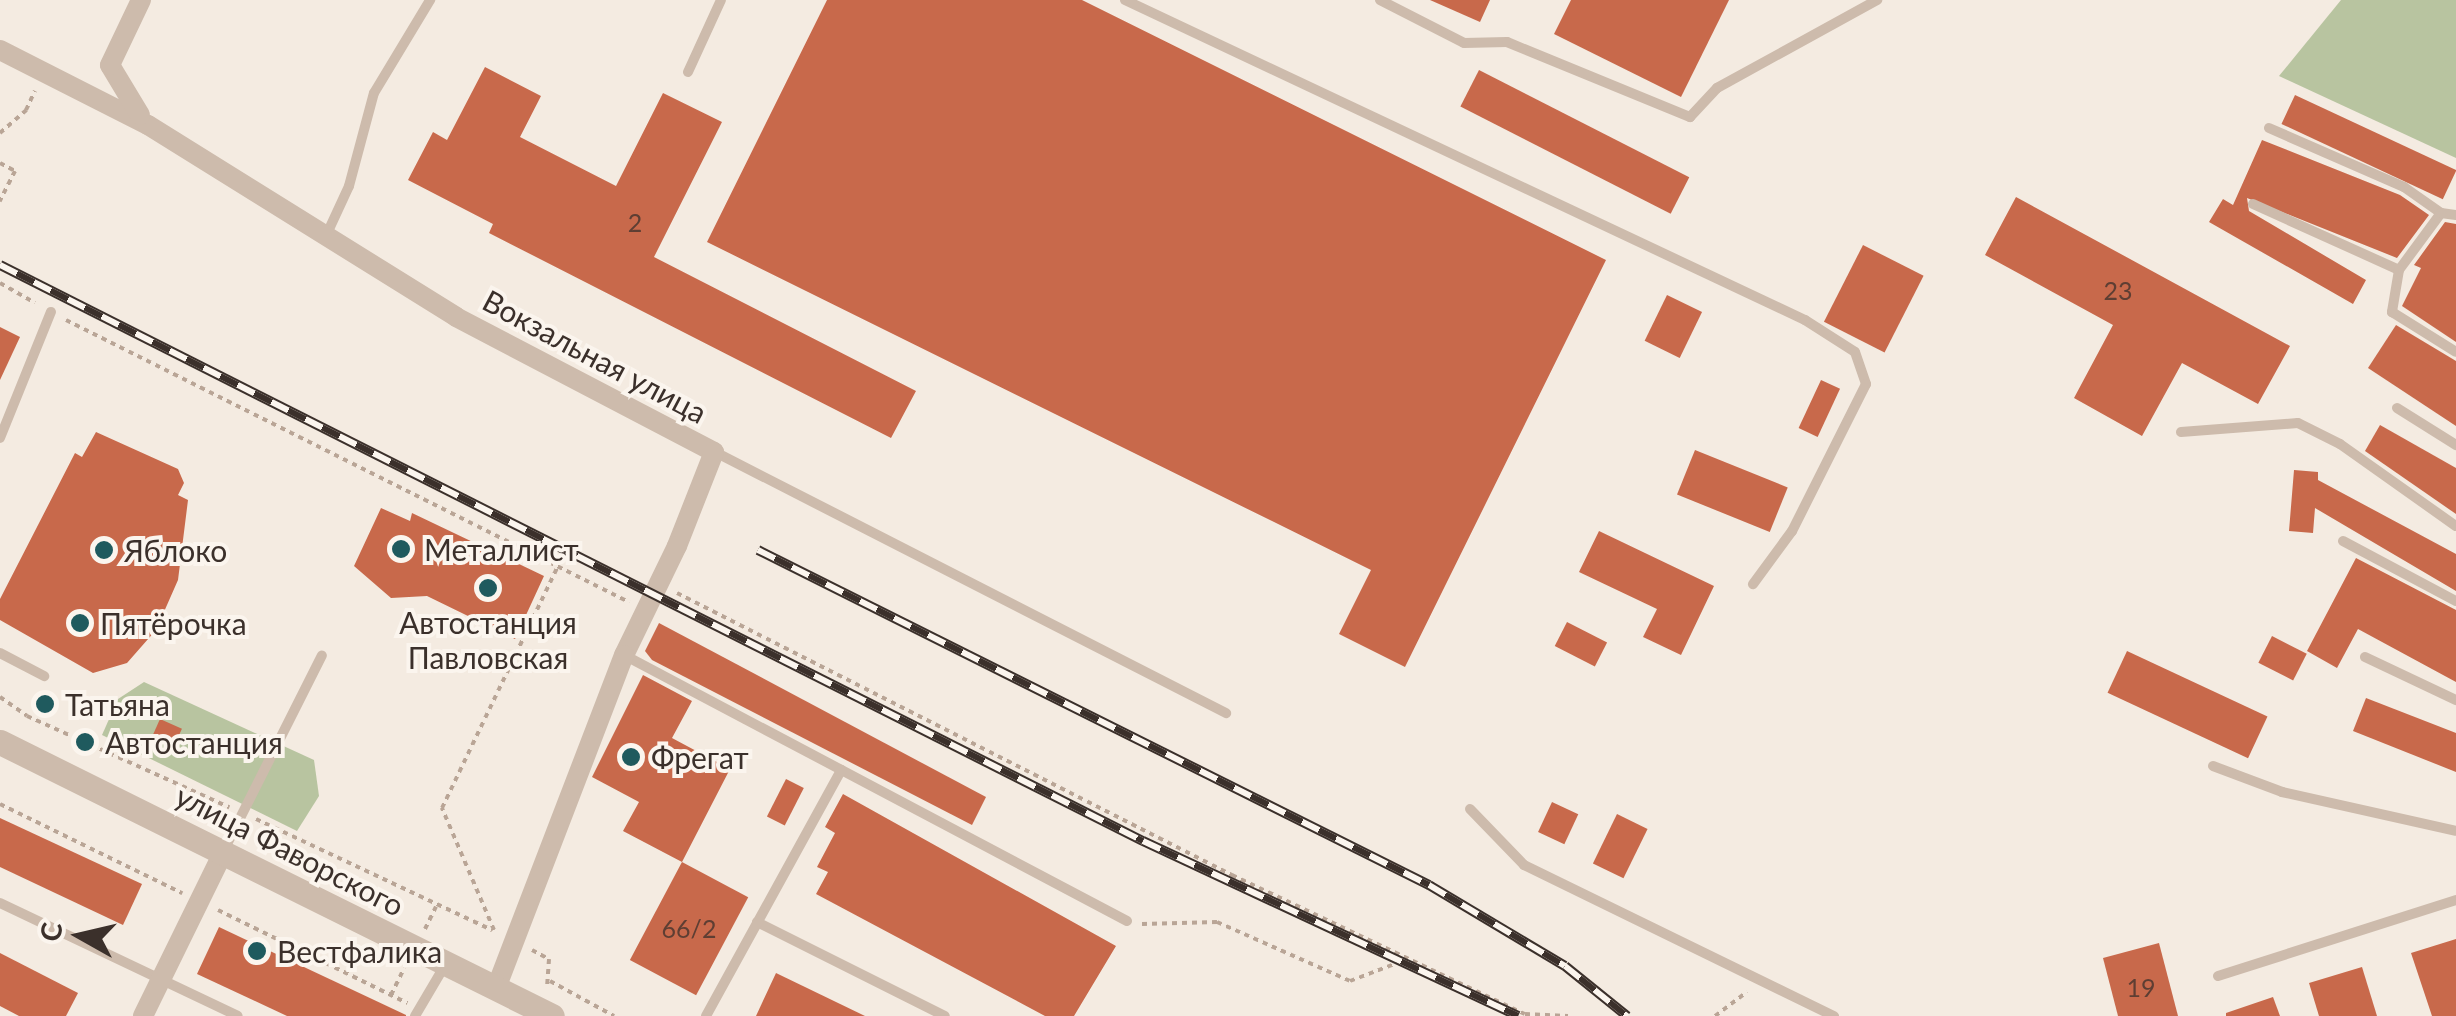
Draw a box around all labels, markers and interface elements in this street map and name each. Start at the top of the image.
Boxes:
house number: 2 [628,207,642,237]
house number: 23 [2104,275,2132,305]
street label: Вокзальная улица [477,282,713,430]
place label: Металлист [424,531,579,567]
place label: Яблоко [124,532,227,568]
marker: Металлист [388,536,414,562]
marker: Яблоко [93,539,115,561]
marker: Автостанция Павловская [477,577,499,599]
place label: Автостанция Павловская [399,604,577,674]
place label: Пятёрочка [100,605,247,641]
marker: Пятёрочка [69,612,91,634]
place label: Татьяна [65,686,170,722]
marker: Татьяна [34,693,56,715]
place label: Автостанция [105,724,283,760]
marker: Автостанция [74,731,96,753]
place label: Фрегат [651,739,749,775]
marker: Фрегат [620,746,642,768]
street label: улица Фаворского [170,777,410,923]
north arrow [30,886,130,986]
house number: 66/2 [662,913,716,943]
text: С [32,920,68,943]
place label: Вестфалика [277,933,442,969]
marker: Вестфалика [246,940,268,962]
house number: 19 [2127,972,2155,1002]

